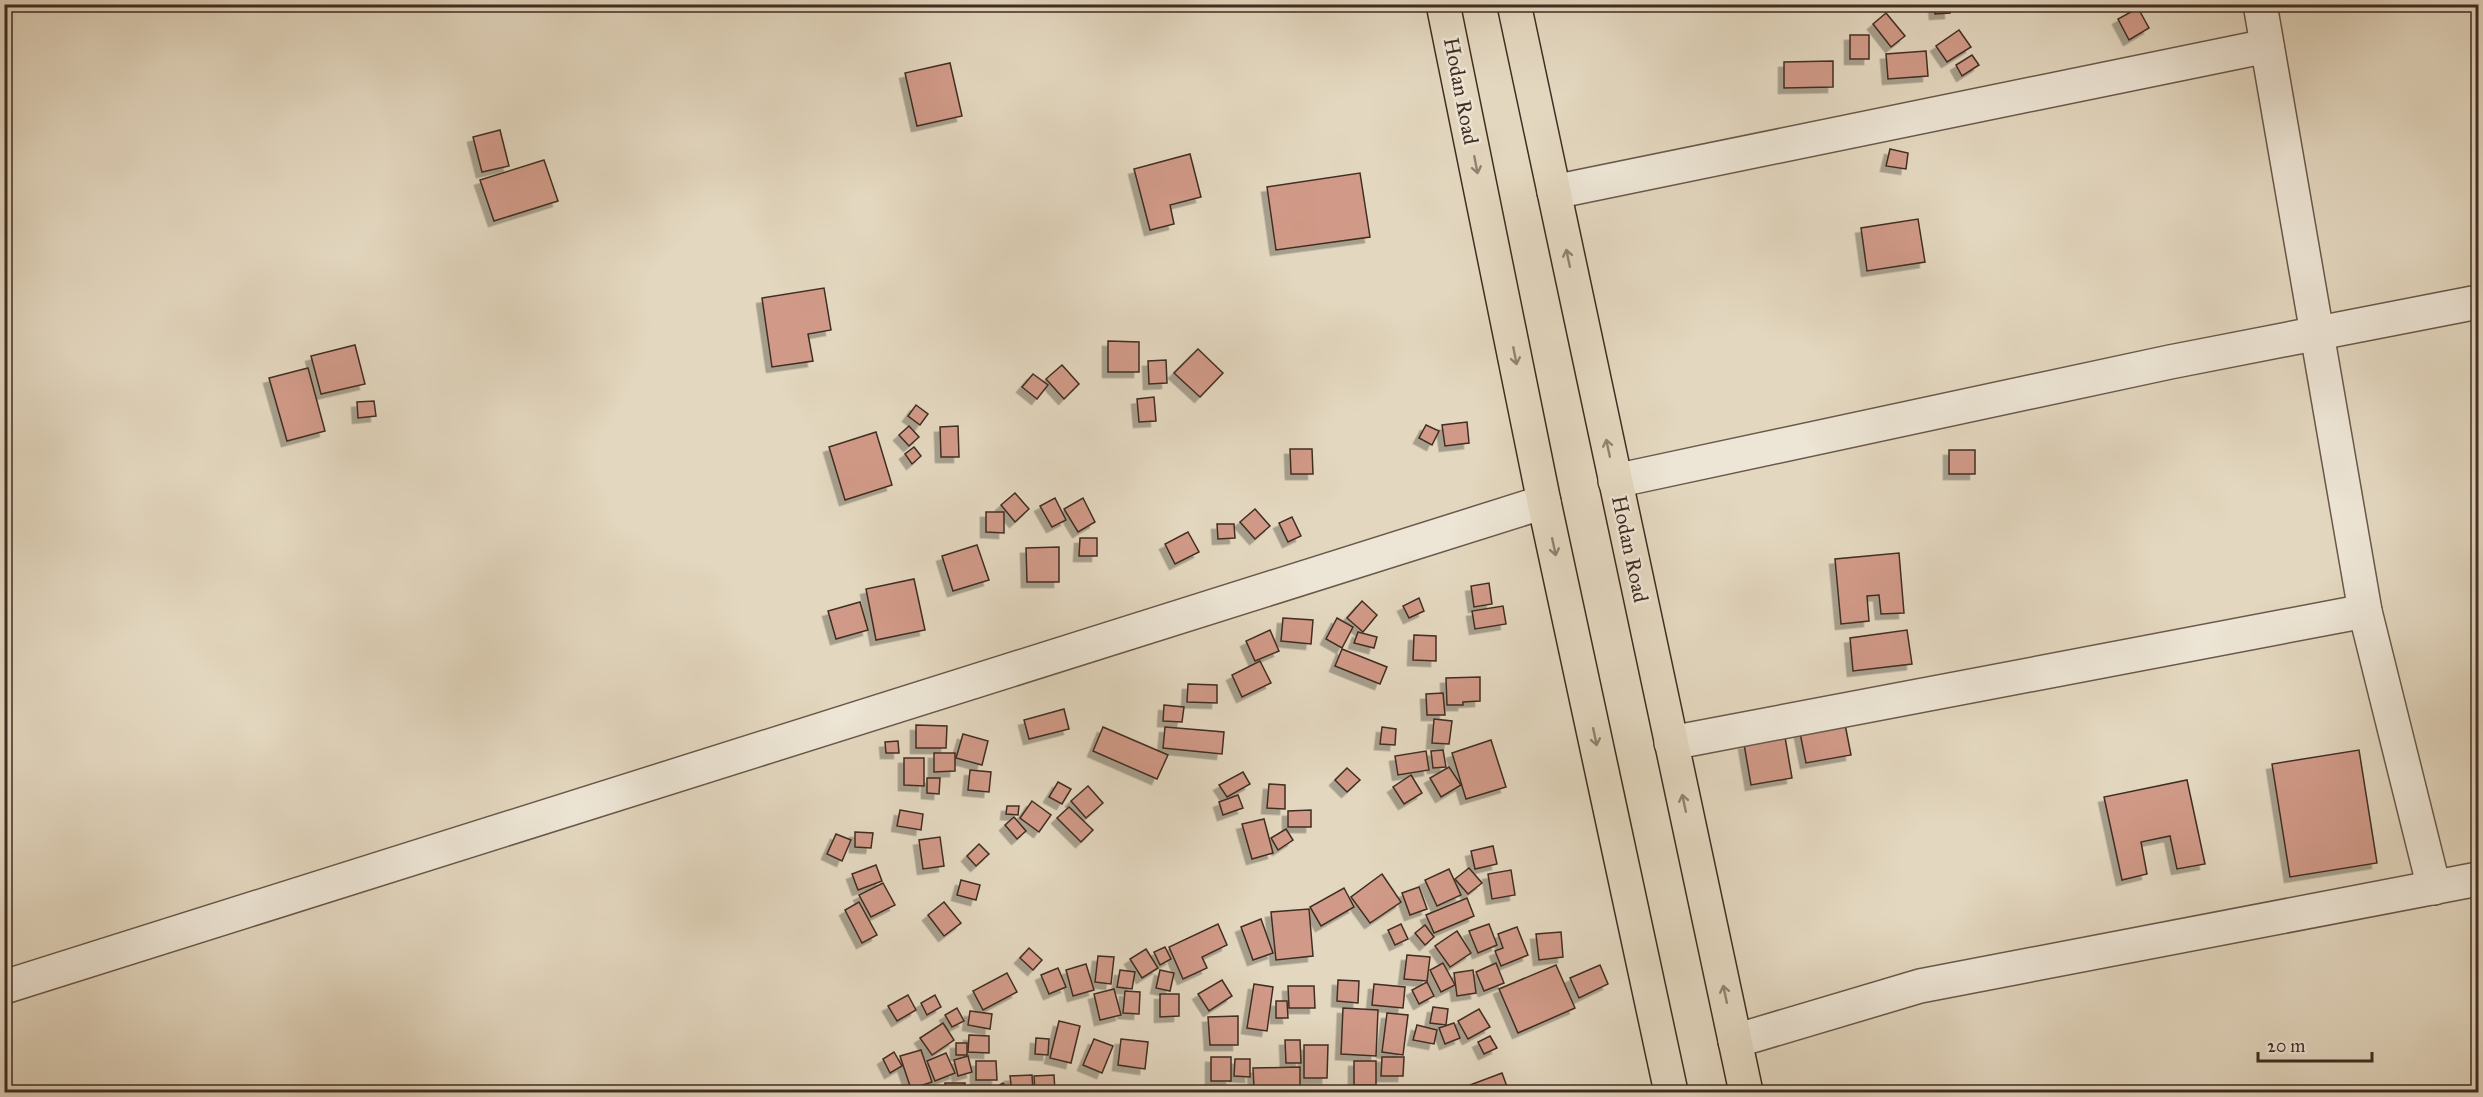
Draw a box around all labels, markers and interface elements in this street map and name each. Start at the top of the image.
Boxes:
street label: Hodan Road [1438,35,1484,147]
one-way arrow [1471,154,1482,174]
one-way arrow [1562,248,1573,268]
one-way arrow [1509,346,1521,365]
one-way arrow [1602,439,1614,458]
street label: Hodan Road [1606,493,1654,605]
one-way arrow [1549,537,1560,556]
one-way arrow [1590,727,1601,747]
one-way arrow [1678,794,1689,814]
one-way arrow [1719,985,1730,1004]
scale bar [2258,1025,2372,1063]
text: 20 m [2267,1035,2305,1057]

